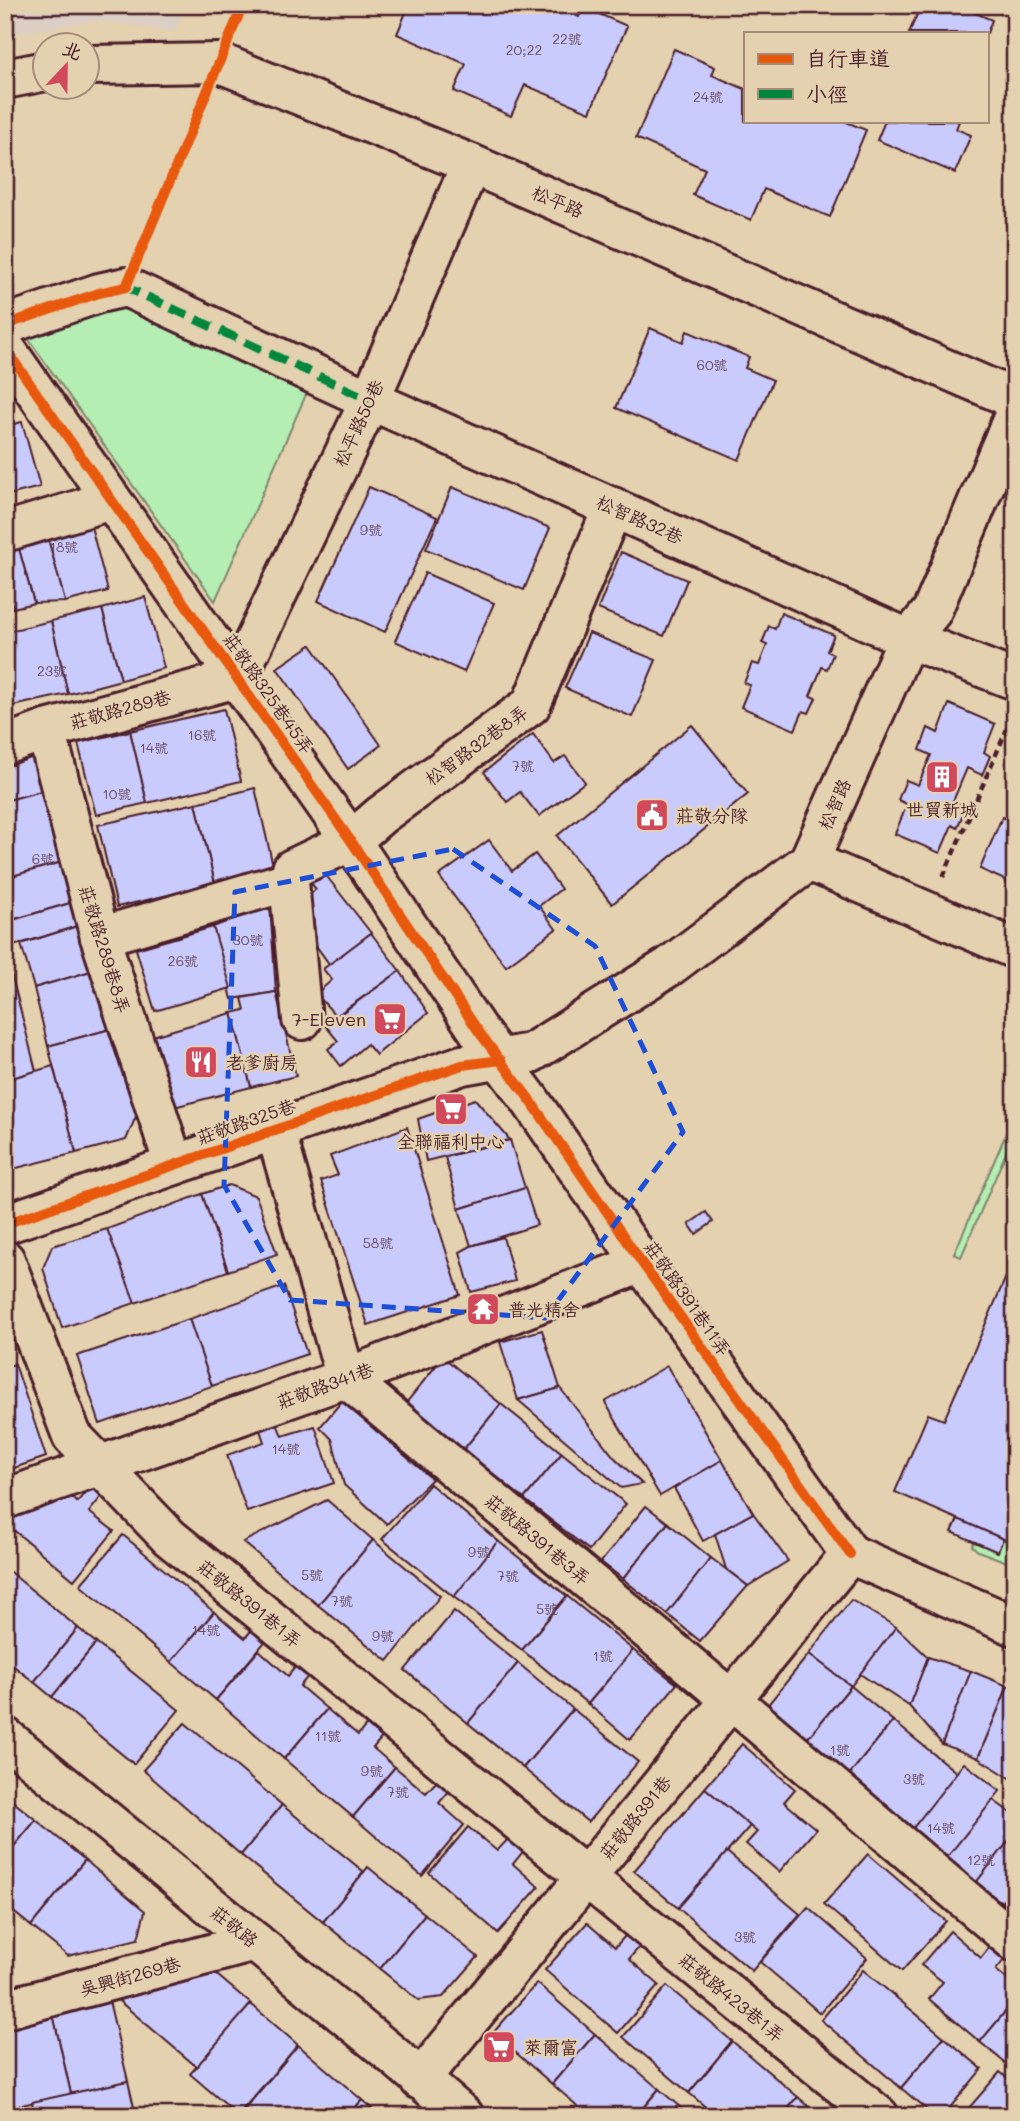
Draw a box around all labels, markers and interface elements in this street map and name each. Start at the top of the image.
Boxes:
house number: 22號 [552,29,582,48]
north arrow [32,32,102,102]
legend [744,32,988,122]
text: 北 [59,35,86,65]
house number: 20;22 [506,40,542,59]
text: 自行車道 [806,44,890,71]
text: 小徑 [806,80,848,107]
house number: 24號 [693,87,723,106]
street label: 松平路 [528,179,588,223]
house number: 60號 [696,355,728,374]
street label: 松平路50巷 [327,376,389,470]
street label: 松智路32巷 [593,489,687,549]
house number: 9號 [360,520,382,539]
house number: 18號 [50,537,78,556]
street label: 莊敬路325巷45弄 [218,628,320,758]
house number: 23號 [37,661,67,680]
street label: 莊敬路289巷 [67,684,173,734]
street label: 松智路32巷8弄 [420,700,532,790]
house number: 16號 [188,725,216,744]
house number: 14號 [140,738,168,757]
house number: 7號 [512,756,534,775]
building icon: 世貿新城 [923,758,961,796]
street label: 松智路 [812,774,856,834]
house number: 10號 [103,784,131,803]
public building icon: 莊敬分隊 [633,796,671,834]
place label: 世貿新城 [906,797,978,821]
place label: 莊敬分隊 [676,803,748,827]
house number: 6號 [32,849,54,868]
street label: 莊敬路289巷8弄 [74,882,136,1016]
house number: 30號 [233,930,263,949]
house number: 26號 [168,951,198,970]
supermarket icon: 7-Eleven [371,1000,409,1038]
place label: 7-Eleven [292,1007,366,1031]
restaurant icon: 老爹廚房 [182,1043,220,1081]
place label: 老爹廚房 [226,1050,298,1074]
supermarket icon: 全聯福利中心 [432,1090,470,1128]
street label: 莊敬路325巷 [193,1093,299,1149]
place label: 全聯福利中心 [397,1129,505,1153]
house number: 58號 [363,1233,393,1252]
street label: 莊敬路391巷11弄 [639,1236,737,1360]
temple icon: 普光精舍 [464,1290,502,1328]
place label: 普光精舍 [508,1297,580,1321]
street label: 莊敬路341巷 [273,1356,377,1414]
house number: 14號 [272,1439,300,1458]
street label: 莊敬路391巷3弄 [481,1488,595,1590]
house number: 9號 [468,1542,490,1561]
street label: 莊敬路391巷1弄 [193,1554,307,1652]
house number: 5號 [301,1565,323,1584]
house number: 7號 [497,1566,519,1585]
house number: 7號 [331,1591,353,1610]
house number: 5號 [536,1599,558,1618]
house number: 14號 [192,1620,220,1639]
house number: 9號 [372,1626,394,1645]
house number: 1號 [593,1646,613,1665]
house number: 11號 [315,1726,341,1745]
house number: 1號 [830,1740,850,1759]
house number: 9號 [361,1761,383,1780]
house number: 3號 [903,1769,925,1788]
street label: 莊敬路391巷 [594,1770,676,1864]
house number: 7號 [387,1782,409,1801]
house number: 14號 [927,1818,955,1837]
house number: 12號 [967,1850,995,1869]
street label: 莊敬路 [206,1900,264,1952]
house number: 3號 [734,1927,756,1946]
street label: 莊敬路423巷1弄 [674,1947,790,2047]
street label: 吳興街269巷 [77,1951,183,2001]
supermarket icon: 萊爾富 [480,2028,518,2066]
place label: 萊爾富 [524,2035,578,2059]

